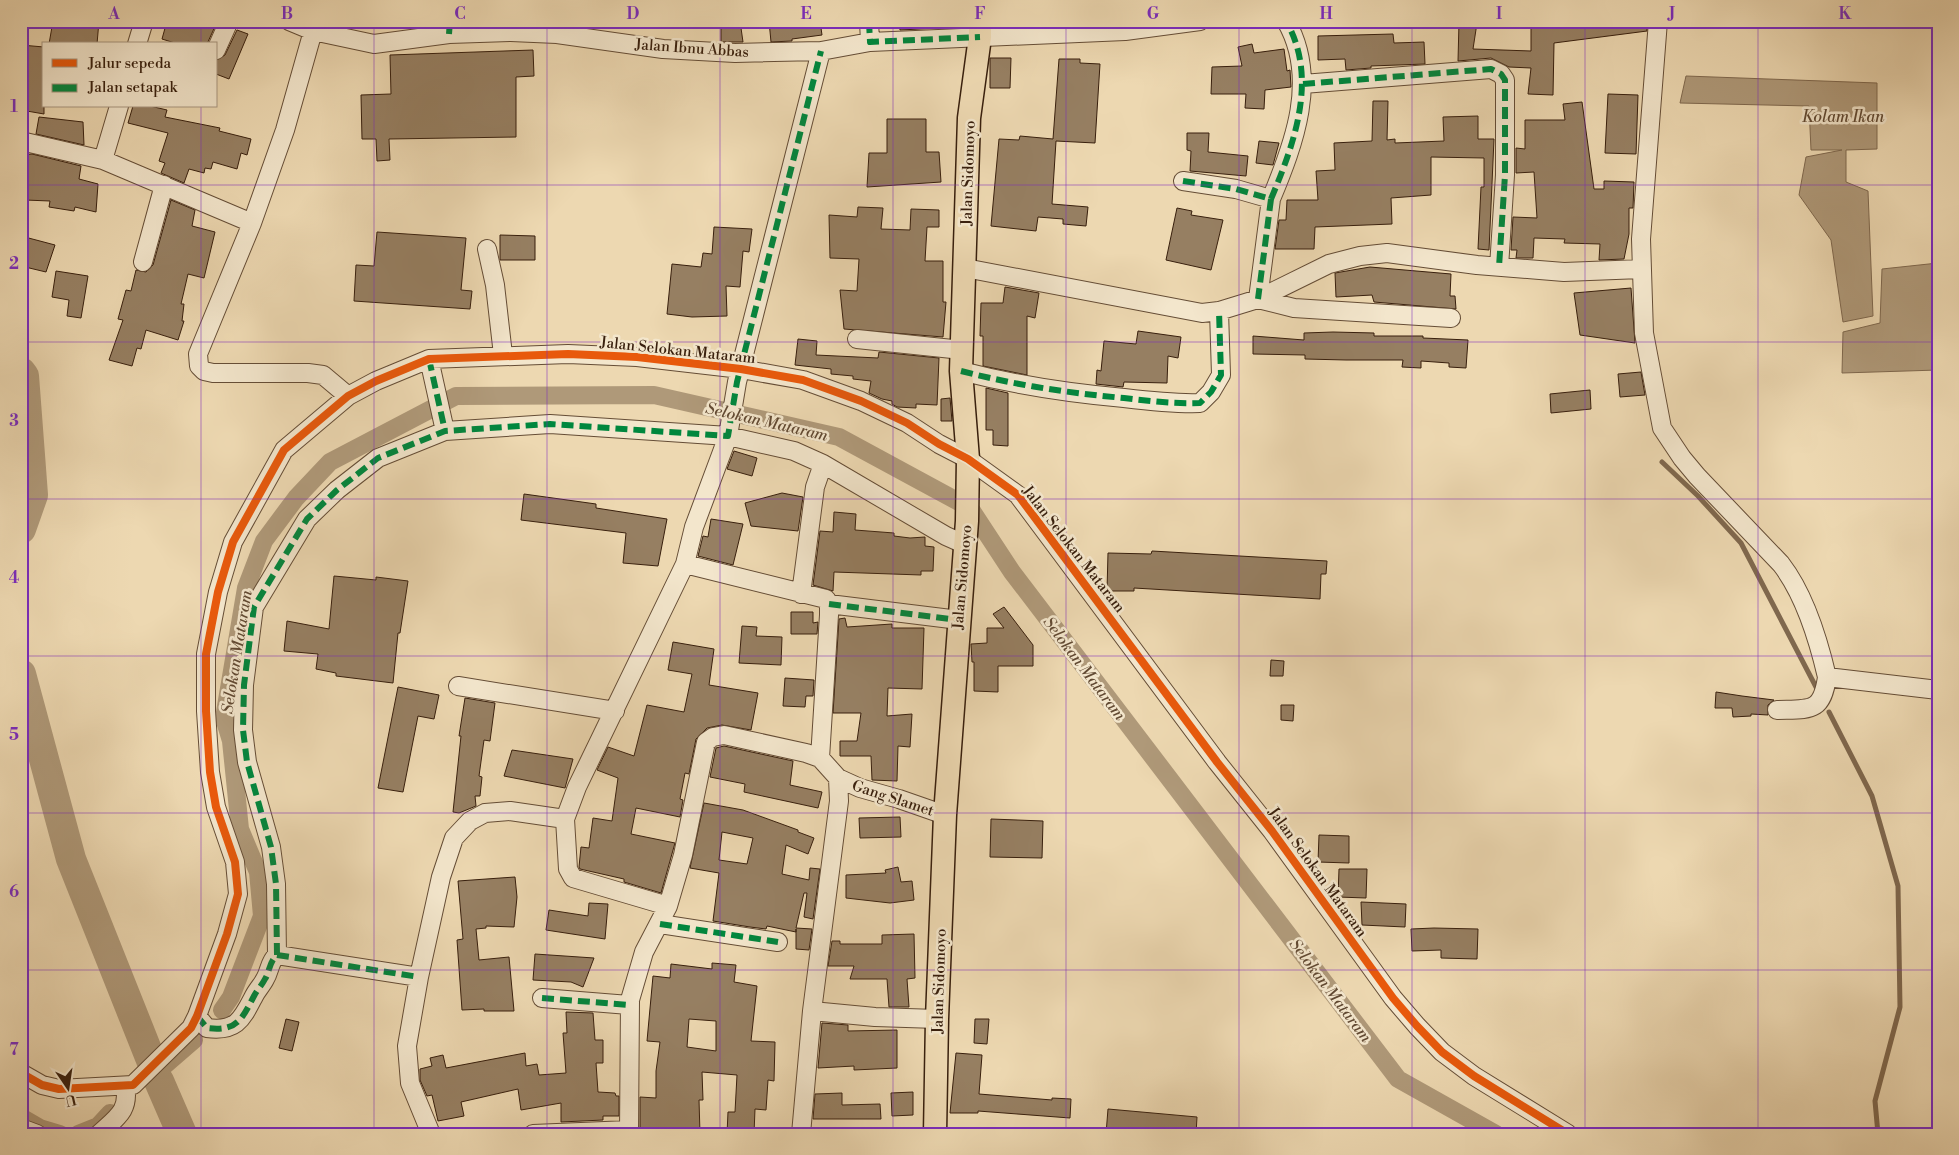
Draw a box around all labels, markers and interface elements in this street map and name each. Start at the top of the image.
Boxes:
text: A [107,4,120,24]
text: B [281,4,293,24]
text: C [454,4,466,24]
text: D [627,4,640,24]
text: E [800,4,812,24]
text: F [974,4,986,24]
text: G [1147,4,1160,24]
text: H [1319,4,1333,24]
text: I [1496,4,1502,24]
text: J [1667,4,1675,24]
text: K [1839,4,1853,24]
street label: Jalan Ibnu Abbas [633,35,750,62]
legend [42,42,218,108]
text: Jalur sepeda [87,54,171,73]
text: Jalan setapak [87,78,179,97]
text: 1 [10,97,18,117]
water label: Kolam Ikan [1802,107,1885,127]
street label: Jalan Sidomoyo [957,120,980,227]
text: 2 [9,254,19,274]
street label: Jalan Selokan Mataram [598,333,757,368]
water label: Selokan Mataram [704,398,831,446]
text: 3 [9,411,19,431]
street label: Jalan Selokan Mataram [1017,481,1129,617]
street label: Jalan Sidomoyo [948,524,977,631]
text: 4 [9,568,20,588]
water label: Selokan Mataram [217,588,257,715]
water label: Selokan Mataram [1039,613,1130,725]
text: 5 [9,725,19,745]
street label: Gang Slamet [849,776,937,821]
street label: Jalan Selokan Mataram [1263,803,1371,941]
text: 6 [9,882,19,902]
street label: Jalan Sidomoyo [928,928,951,1035]
water label: Selokan Mataram [1285,935,1376,1047]
text: 7 [9,1040,19,1060]
north arrow [42,1062,92,1112]
text: U [63,1090,78,1110]

